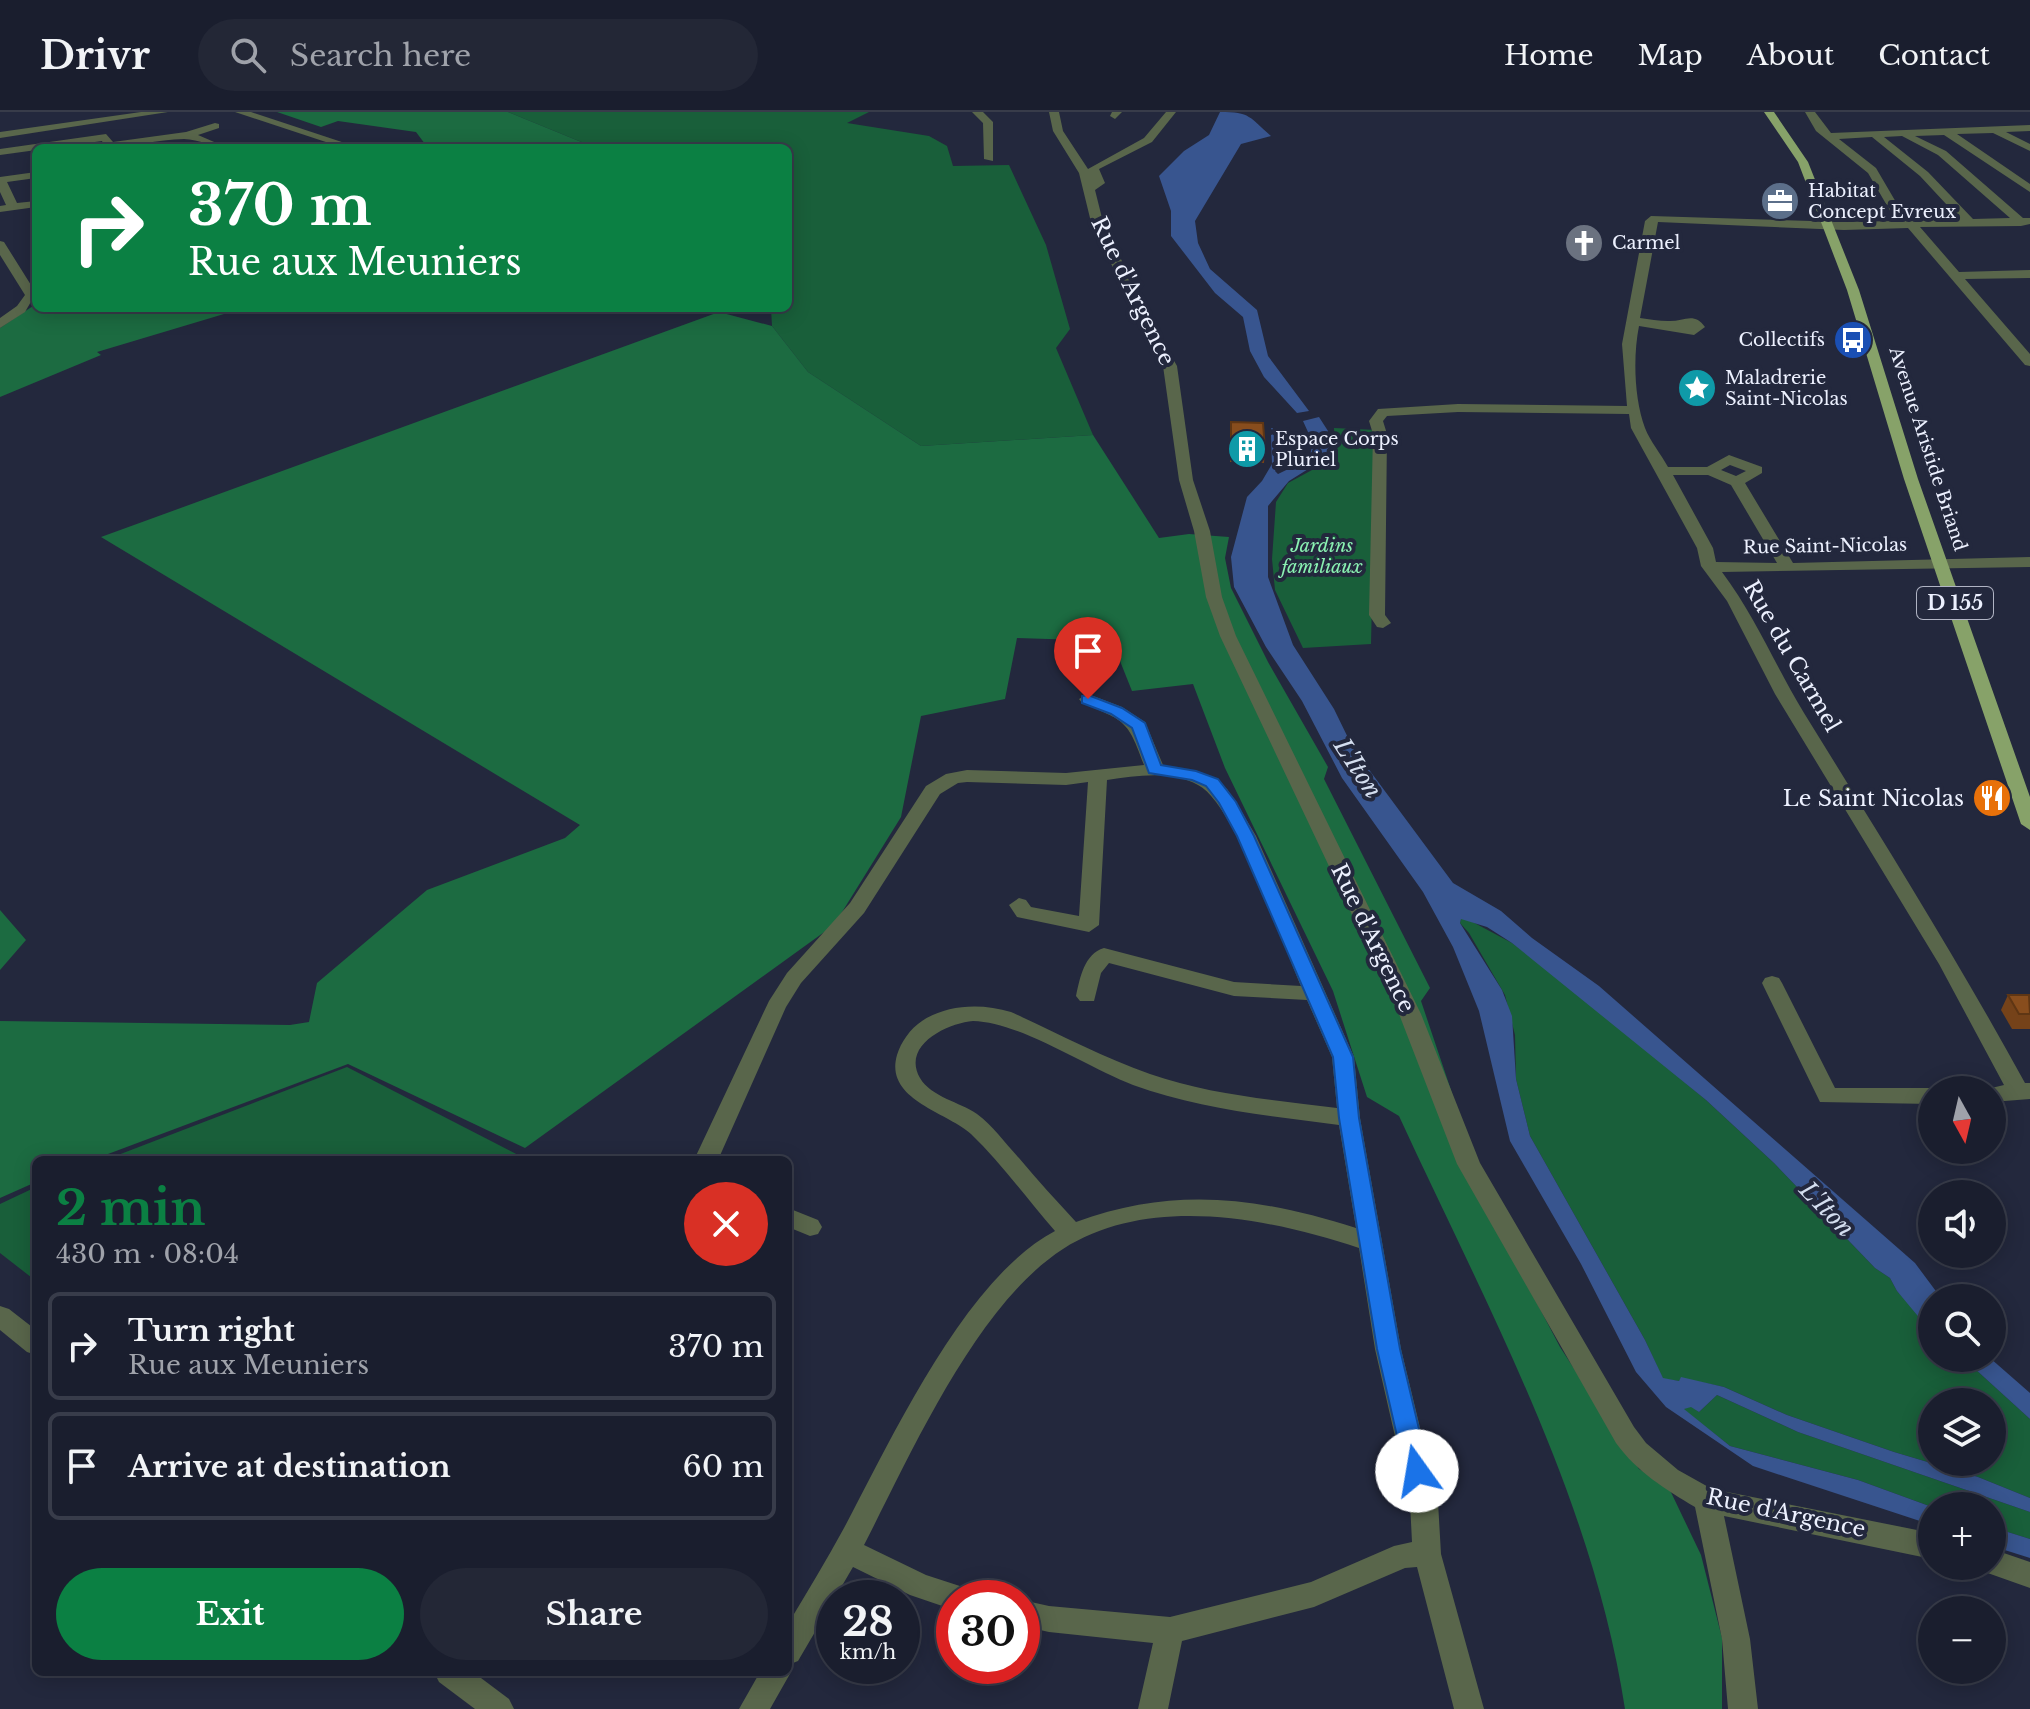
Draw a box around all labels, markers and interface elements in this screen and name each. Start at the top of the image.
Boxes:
search box [198,19,758,91]
text: Drivr [40,32,150,79]
icon: search [226,33,270,77]
text: Search here [290,37,471,74]
text: Home [1504,38,1594,73]
text: Map [1638,38,1703,73]
text: About [1747,38,1834,73]
text: Contact [1878,38,1990,73]
text: 370 m [188,171,372,240]
icon: right [56,176,160,280]
office icon: Habitat Concept Evreux [1759,180,1801,222]
place label: Habitat Concept Evreux [1808,180,1956,223]
street label: Rue d'Argence [1085,212,1181,370]
church icon: Carmel [1563,222,1605,264]
place label: Carmel [1612,232,1681,254]
text: Rue aux Meuniers [188,240,522,285]
bus stop icon: Collectifs [1832,319,1874,361]
place label: Collectifs [1739,329,1825,351]
street label: Avenue Aristide Briand [1884,343,1971,554]
place icon: Maladrerie Saint-Nicolas [1676,367,1718,409]
place label: Maladrerie Saint-Nicolas [1725,367,1848,410]
building icon: Espace Corps Pluriel [1226,428,1268,470]
place label: Espace Corps Pluriel [1275,428,1399,471]
street label: Rue Saint-Nicolas [1743,534,1907,558]
park label: Jardins familiaux [1277,535,1363,578]
street label: Rue du Carmel [1738,575,1846,737]
road number: D 155 [1917,587,1993,619]
pin [1054,617,1122,699]
icon: arrive [1066,629,1110,673]
water label: L'Iton [1327,732,1388,803]
restaurant icon: Le Saint Nicolas [1971,777,2013,819]
place label: Le Saint Nicolas [1783,785,1964,812]
street label: Rue d'Argence [1325,859,1421,1017]
north arrow [1918,1076,2006,1164]
map controls [1918,1076,2006,1684]
water label: L'Iton [1793,1175,1860,1243]
text: 2 min [56,1178,205,1238]
button: sound [1918,1180,2006,1268]
button: close [684,1182,768,1266]
text: 430 m · 08:04 [56,1238,239,1270]
button: search [1918,1284,2006,1372]
text: Turn right [128,1312,295,1349]
icon: right [60,1324,104,1368]
text: 370 m [668,1328,764,1365]
text: Rue aux Meuniers [128,1349,369,1381]
button: layers [1918,1388,2006,1476]
position arrow [1375,1429,1459,1513]
icon: arrive [60,1444,104,1488]
text: Arrive at destination [128,1448,451,1485]
text: 60 m [682,1448,764,1485]
street label: Rue d'Argence [1704,1483,1868,1543]
button: + [1918,1492,2006,1580]
button: Exit [56,1568,404,1660]
button: Share [420,1568,768,1660]
speed limit sign: 30 [936,1580,1040,1684]
button: − [1918,1596,2006,1684]
text: 28 [842,1597,894,1647]
text: km/h [840,1640,896,1664]

